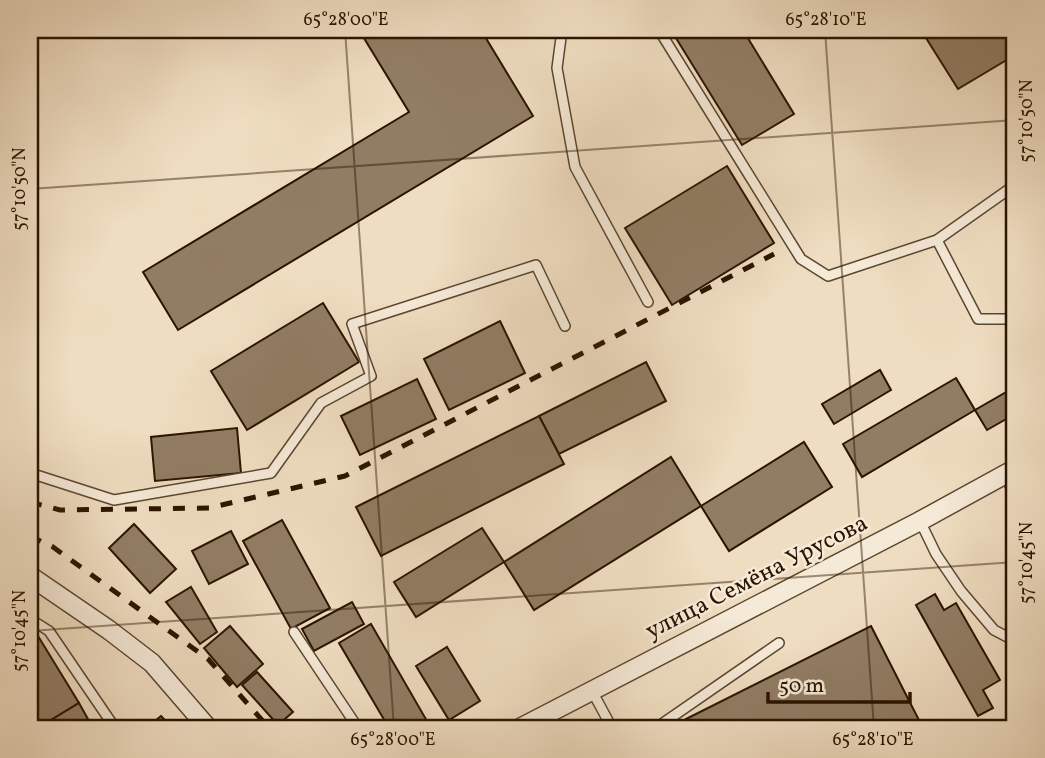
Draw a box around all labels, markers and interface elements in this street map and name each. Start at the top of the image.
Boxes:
text: 65°28'00"E [304,8,389,33]
text: 65°28'10"E [785,8,867,33]
text: 57°10'50"N [1015,79,1040,163]
text: 57°10'50"N [8,147,33,231]
street label: улица Семёна Урусова [640,507,874,649]
text: 57°10'45"N [1015,522,1040,604]
text: 57°10'45"N [8,590,33,672]
scale bar [768,660,910,704]
text: 50 m [779,672,824,701]
text: 65°28'00"E [351,728,436,753]
text: 65°28'10"E [832,728,914,753]

